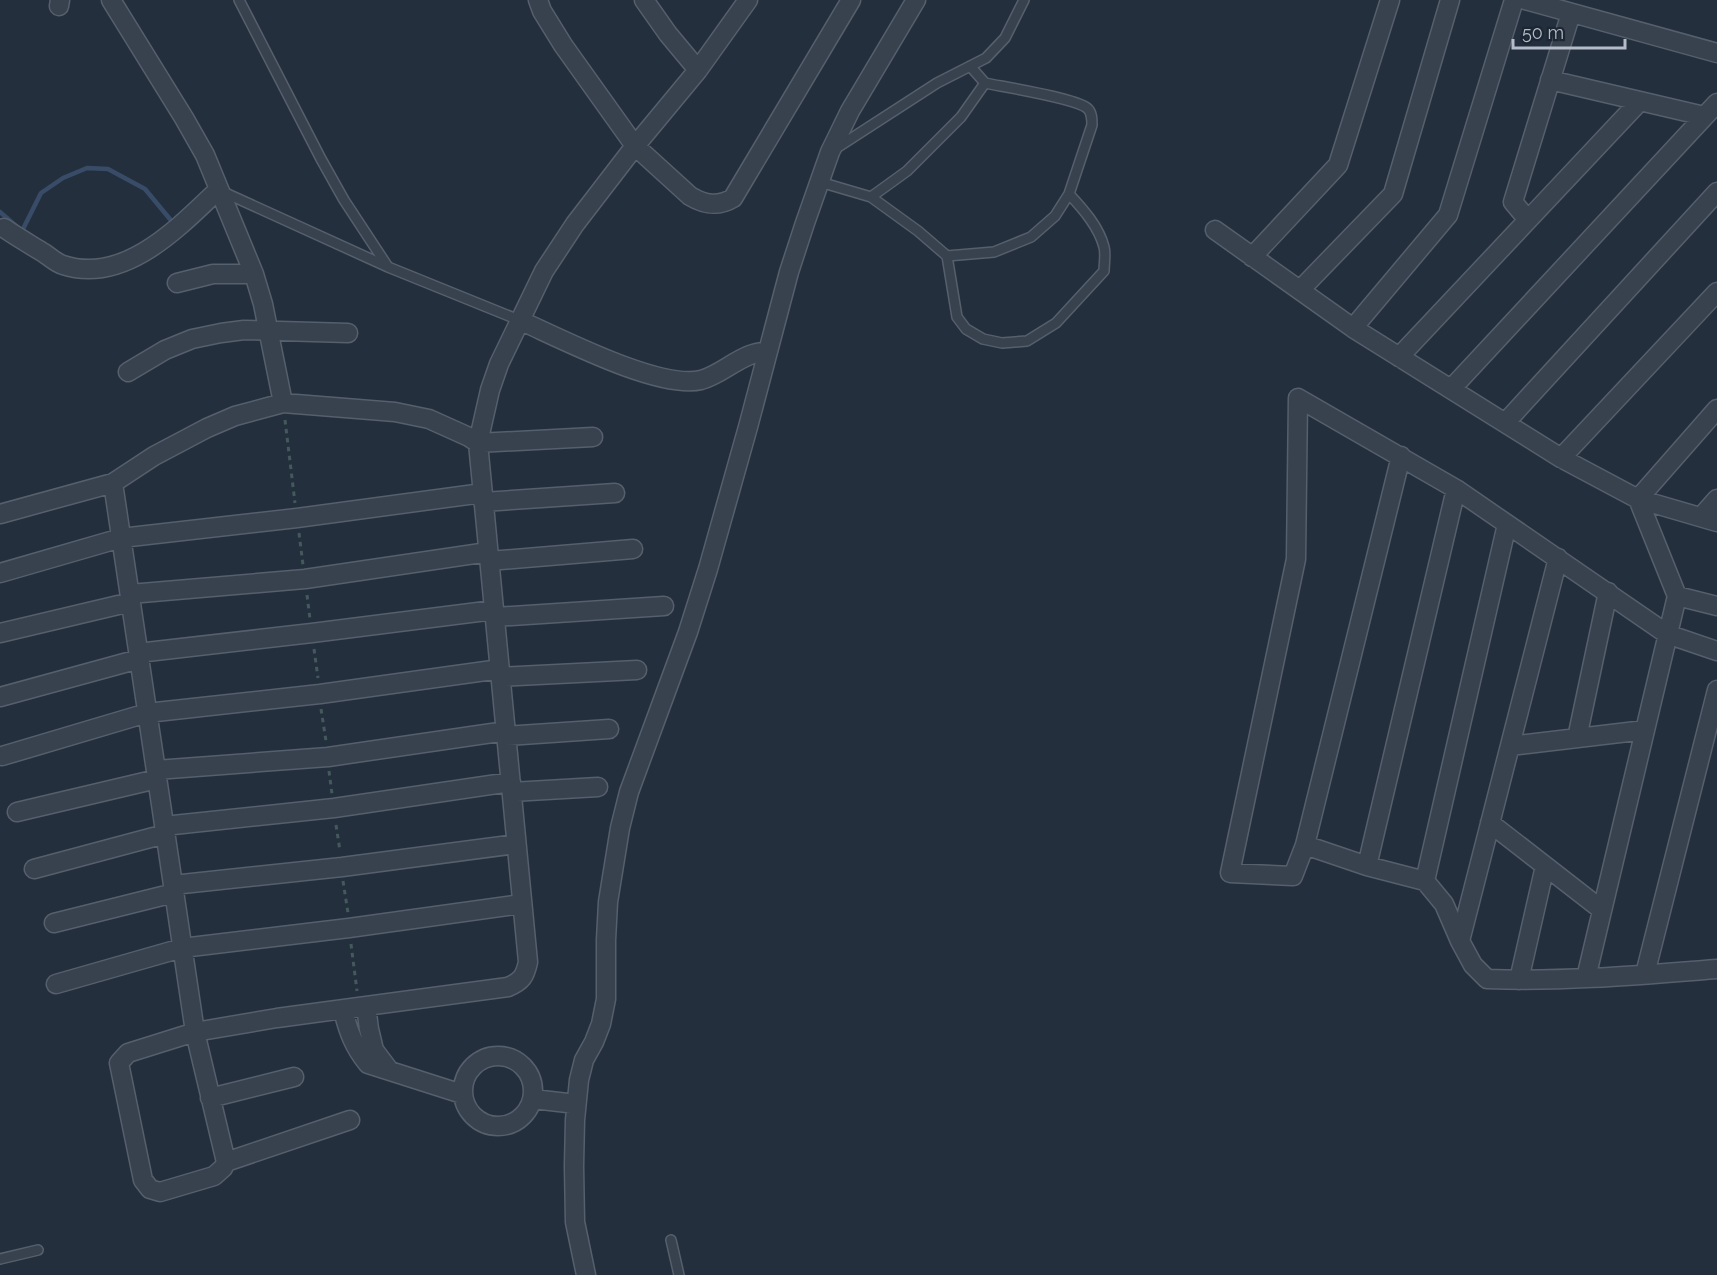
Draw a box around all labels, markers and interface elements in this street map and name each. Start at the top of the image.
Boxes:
scale bar [1513,12,1626,50]
text: 50 m [1522,22,1564,43]

